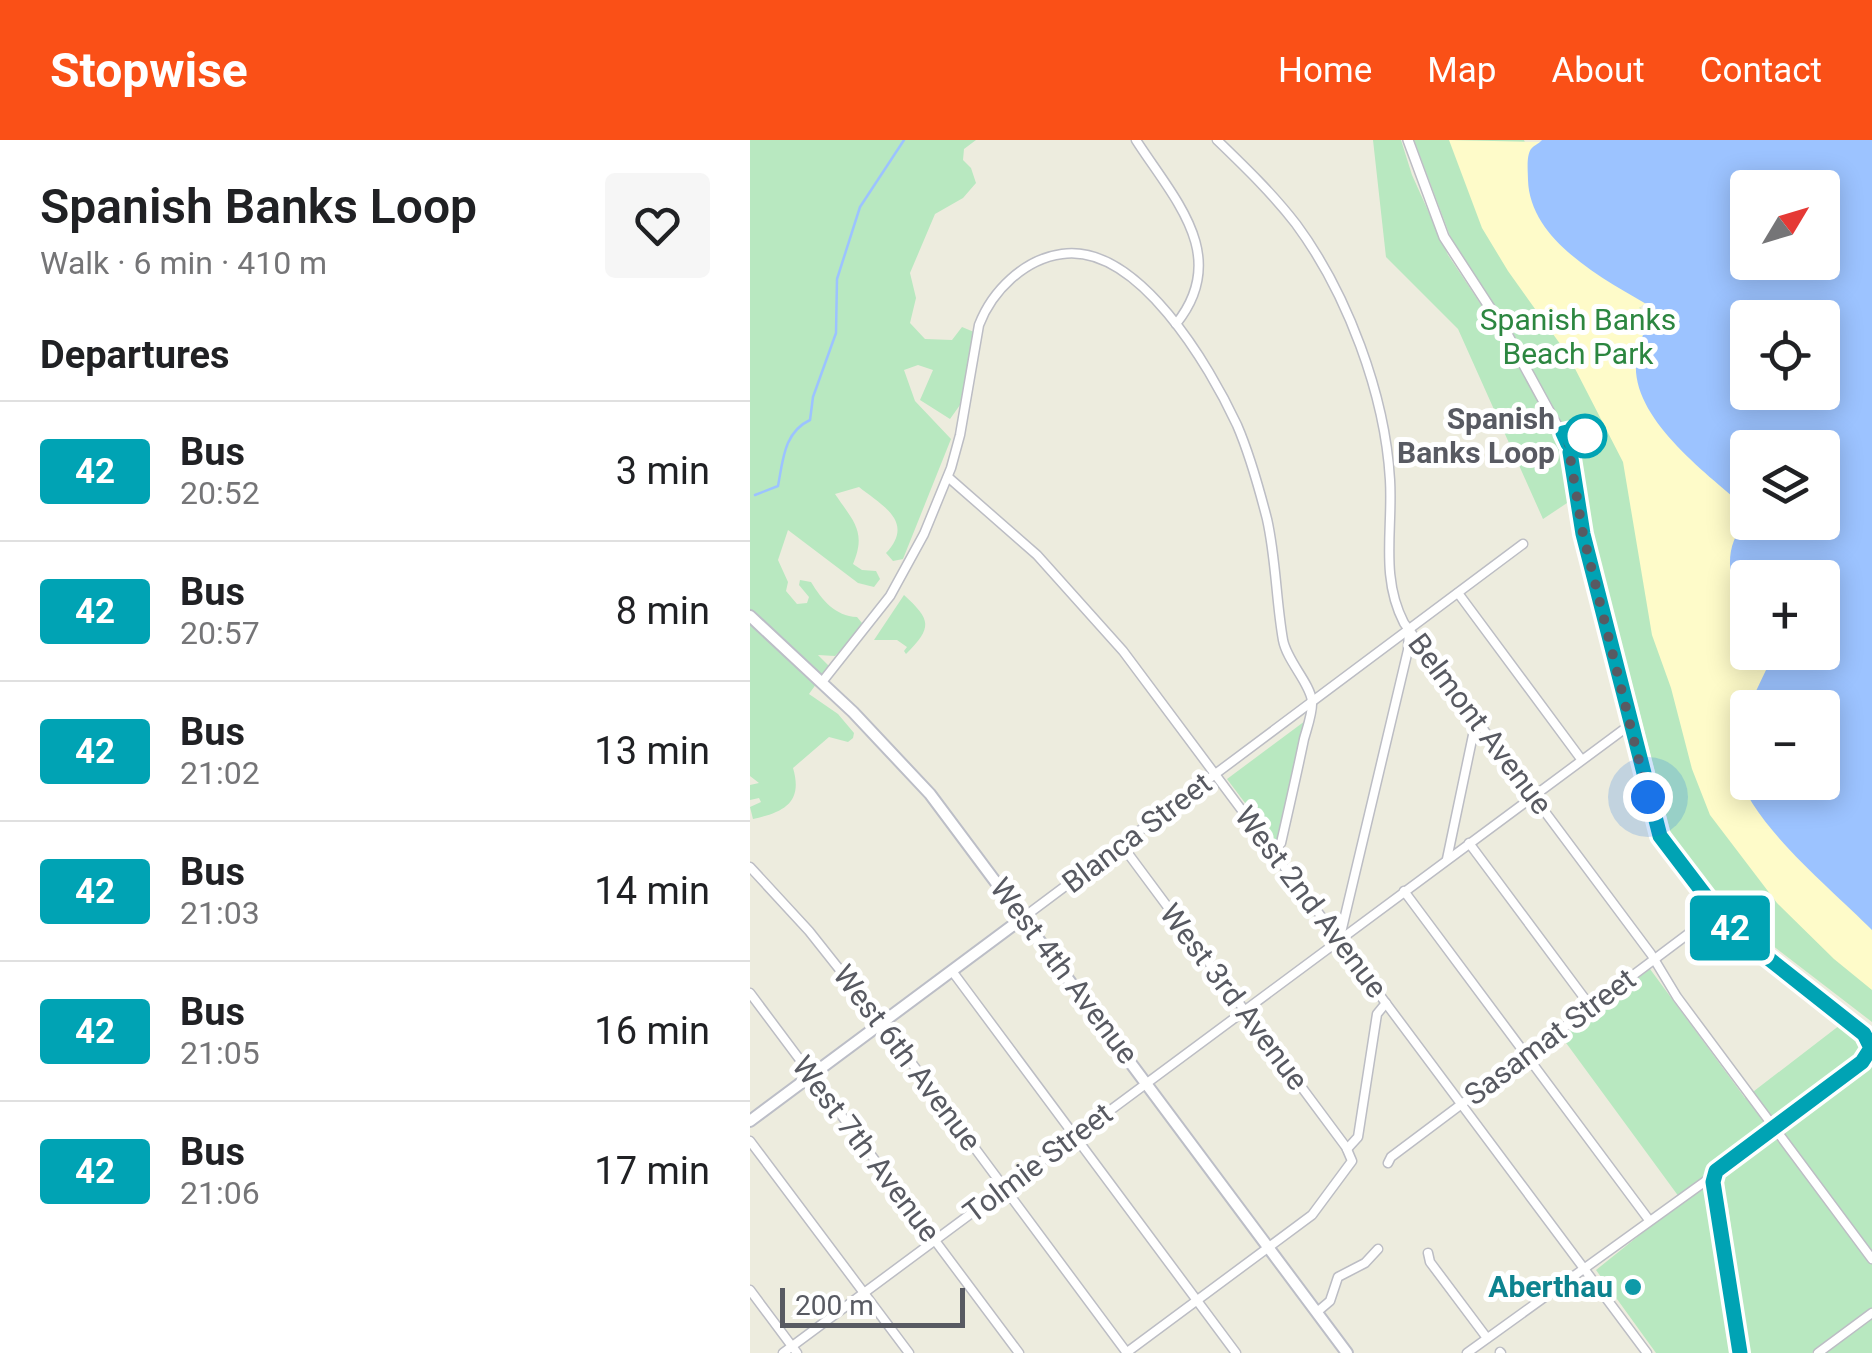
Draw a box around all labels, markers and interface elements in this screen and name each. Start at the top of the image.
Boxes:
text: Stopwise [50,42,248,99]
text: Home [1278,50,1372,91]
text: Map [1427,50,1496,91]
text: About [1551,50,1645,91]
text: Contact [1700,50,1822,91]
north arrow [1730,170,1840,280]
map controls [1730,170,1840,800]
button: heart [605,173,710,278]
text: Spanish Banks Loop [40,178,477,235]
text: Walk · 6 min · 410 m [40,244,327,282]
button: locate [1730,300,1840,410]
park label: Spanish Banks Beach Park [1480,302,1676,371]
text: Departures [40,333,230,377]
place label: Spanish Banks Loop [1397,401,1555,470]
marker: Spanish Banks Loop [1564,415,1606,457]
text: Bus [180,430,245,474]
button: layers [1730,430,1840,540]
text: 3 min [616,449,710,493]
text: 42 [75,451,115,492]
text: 20:52 [180,474,260,512]
button: + [1730,560,1840,670]
text: Bus [180,570,245,614]
text: 8 min [616,589,710,633]
text: 42 [75,591,115,632]
text: 20:57 [180,614,260,652]
street label: Belmont Avenue [1401,626,1560,821]
button: − [1730,690,1840,800]
text: Bus [180,710,245,754]
text: 13 min [594,729,710,773]
text: 42 [75,731,115,772]
text: 21:02 [180,754,260,792]
street label: Blanca Street [1055,765,1218,900]
your location [1623,772,1673,822]
street label: West 2nd Avenue [1228,799,1395,1004]
text: Bus [180,850,245,894]
text: 14 min [594,869,710,913]
text: 42 [75,871,115,912]
street label: West 4th Avenue [983,871,1146,1071]
text: 21:03 [180,894,260,932]
line badge: 42 [1685,896,1775,960]
street label: West 3rd Avenue [1153,897,1316,1097]
text: 42 [1710,908,1750,949]
street label: West 6th Avenue [826,958,989,1158]
street label: Sasamat Street [1457,961,1642,1112]
text: Bus [180,990,245,1034]
text: 16 min [594,1009,710,1053]
text: 42 [75,1011,115,1052]
text: 21:05 [180,1034,260,1072]
street label: West 7th Avenue [785,1049,948,1249]
street label: Tolmie Street [957,1095,1119,1230]
text: Bus [180,1130,245,1174]
text: 17 min [594,1149,710,1193]
text: 42 [75,1151,115,1192]
text: 21:06 [180,1174,260,1212]
place label: Aberthau [1488,1269,1613,1304]
marker: Aberthau [1622,1276,1644,1298]
scale bar [780,1283,965,1328]
text: 200 m [795,1289,874,1322]

